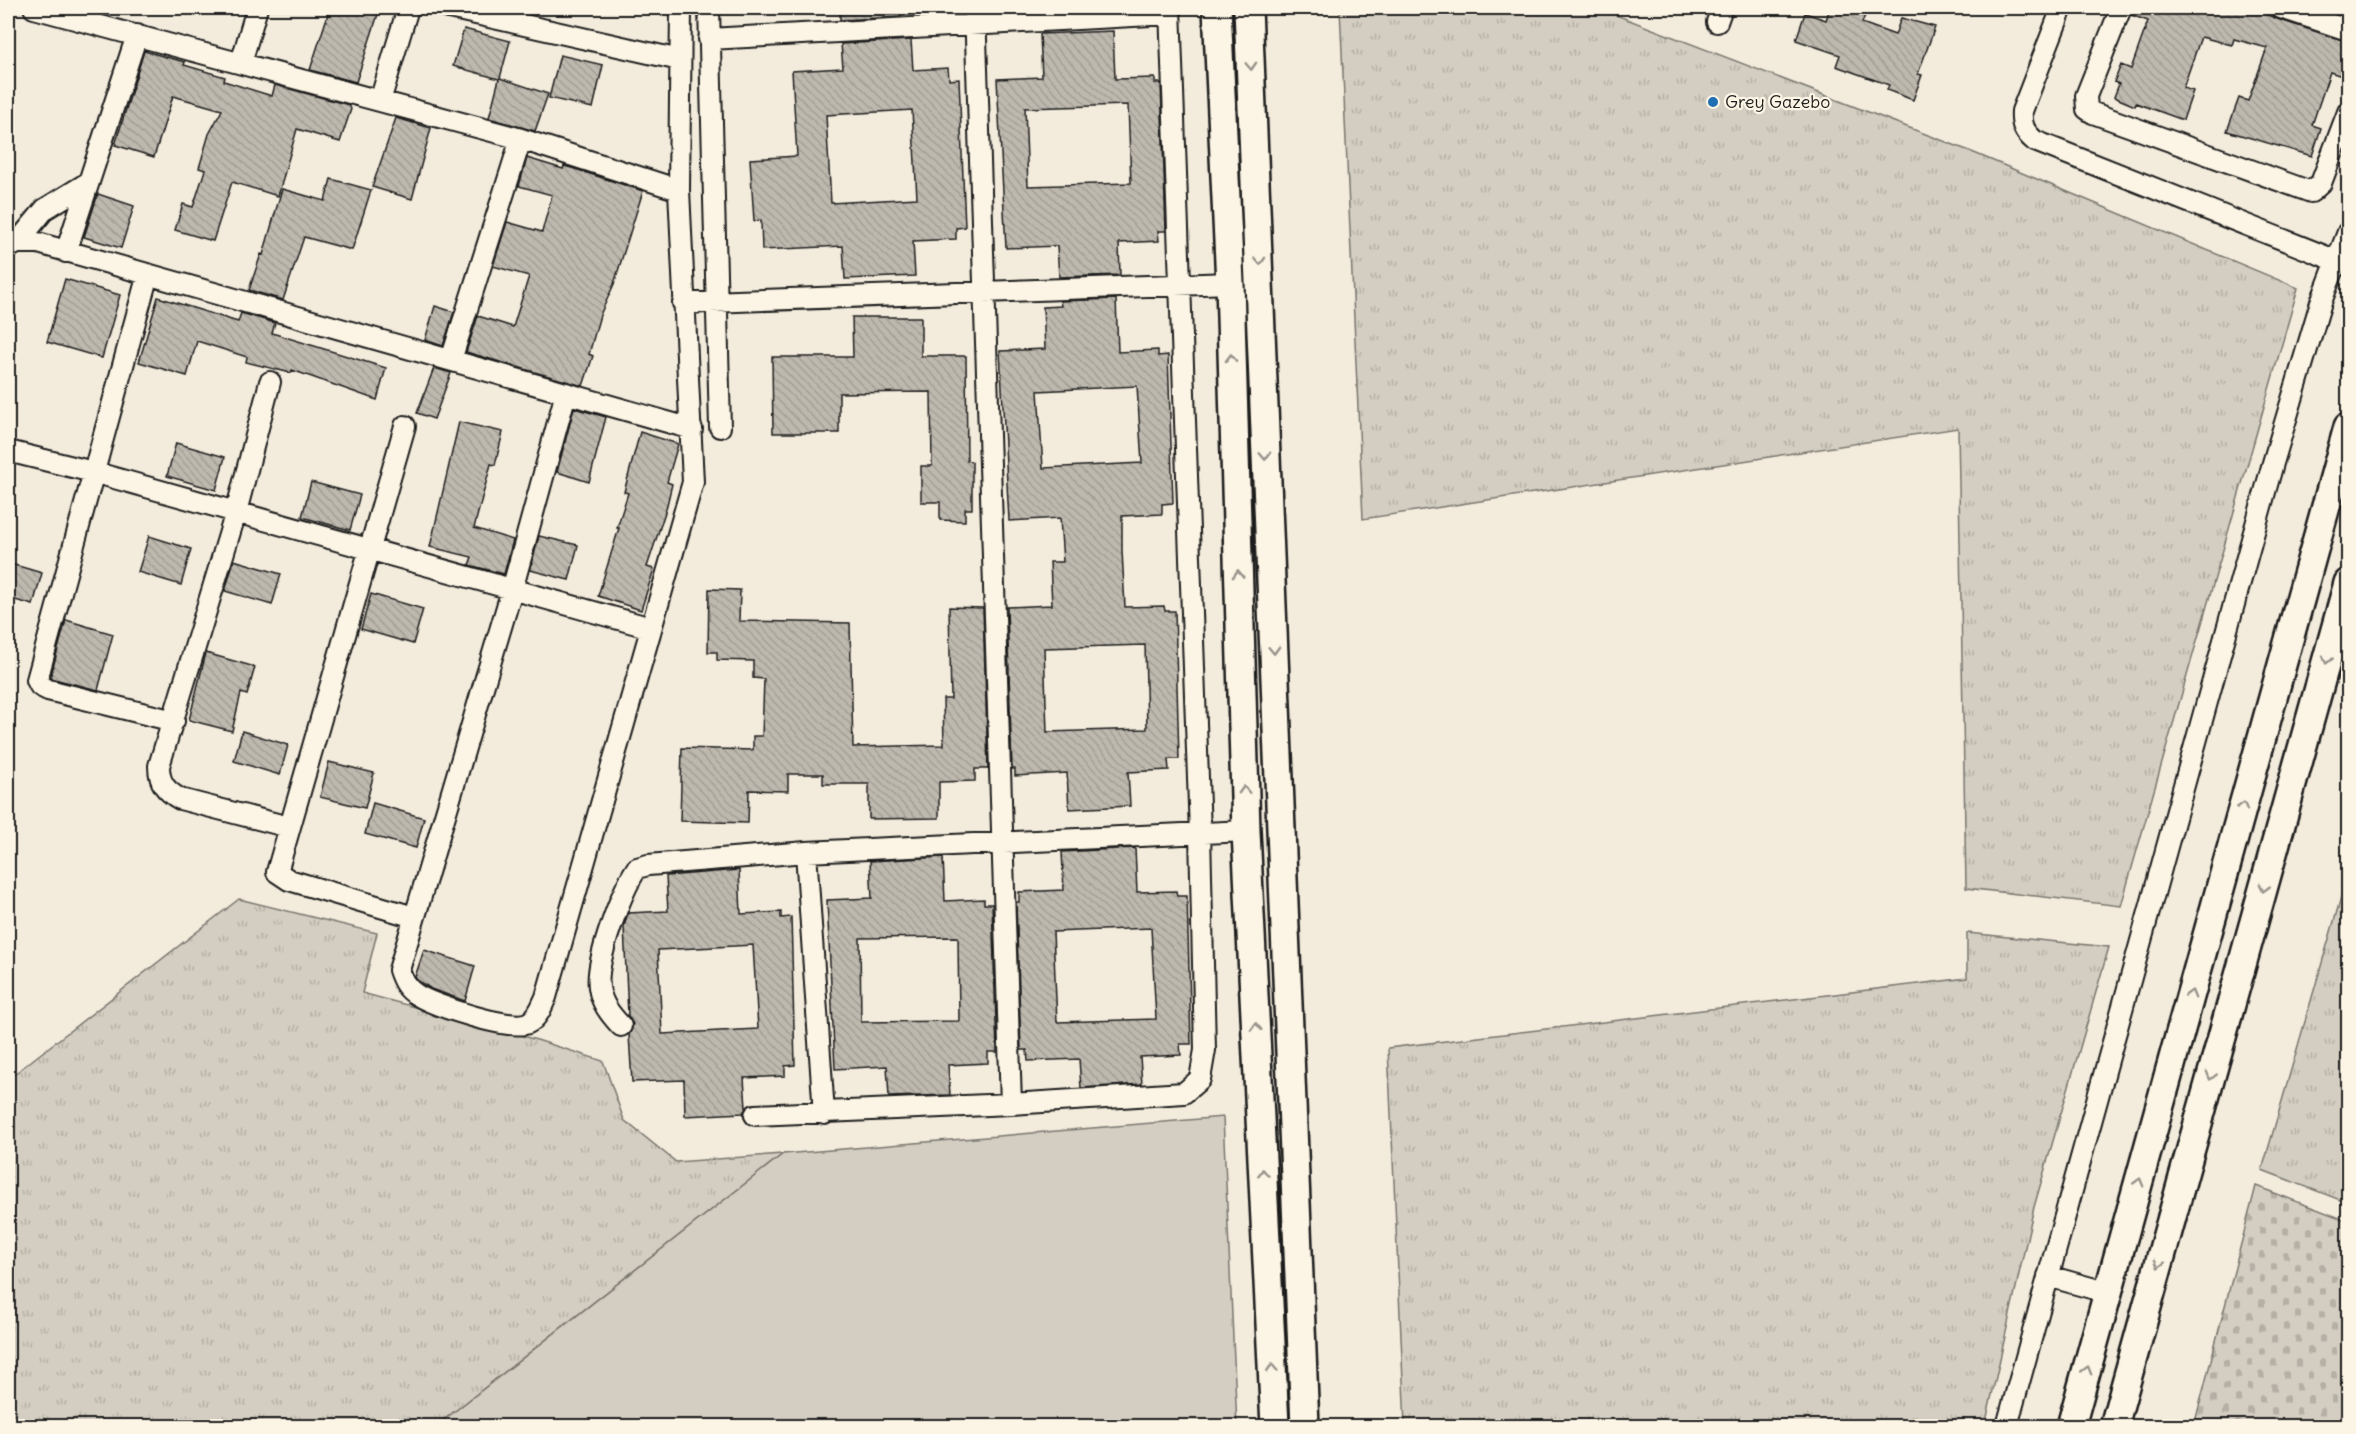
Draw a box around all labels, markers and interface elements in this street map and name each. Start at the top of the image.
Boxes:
one-way arrow [1244,61,1257,70]
place label: Grey Gazebo [1725,90,1830,113]
marker: Grey Gazebo [1706,95,1720,109]
one-way arrow [1253,256,1266,265]
one-way arrow [1225,354,1237,363]
one-way arrow [1259,451,1272,460]
one-way arrow [1231,570,1244,579]
one-way arrow [1267,646,1280,655]
one-way arrow [2322,654,2334,664]
one-way arrow [1238,785,1251,794]
one-way arrow [2236,802,2249,812]
one-way arrow [2258,883,2271,893]
one-way arrow [2184,989,2196,1000]
one-way arrow [1250,1022,1263,1031]
one-way arrow [2206,1071,2219,1081]
one-way arrow [1257,1169,1270,1178]
one-way arrow [2132,1177,2144,1188]
one-way arrow [2154,1258,2166,1268]
one-way arrow [1266,1364,1278,1373]
one-way arrow [2080,1365,2092,1376]

